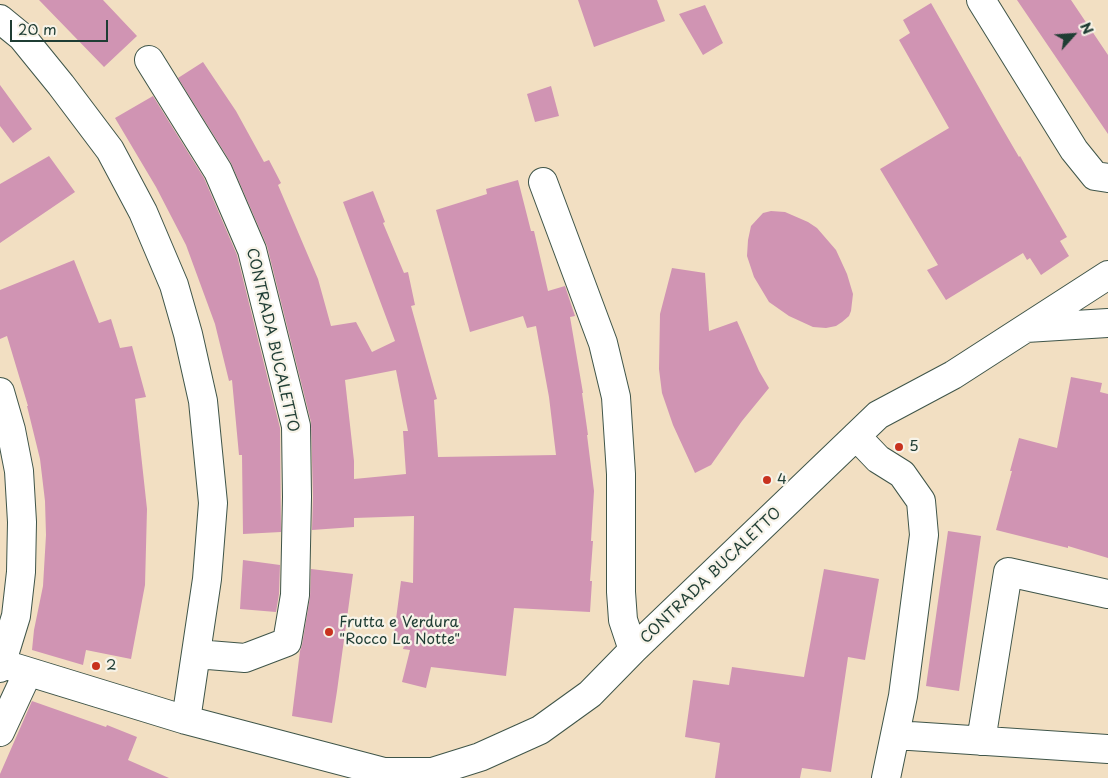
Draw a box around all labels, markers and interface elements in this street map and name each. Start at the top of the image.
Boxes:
scale bar [12,10,110,42]
north arrow [1048,10,1098,60]
text: 20 m [18,17,57,40]
text: N [1075,19,1099,38]
street label: CONTRADA BUCALETTO [242,246,302,434]
place label: 5 [909,438,919,456]
marker: 5 [893,441,905,453]
place label: 4 [777,471,787,489]
marker: 4 [761,474,773,486]
street label: CONTRADA BUCALETTO [637,504,785,648]
place label: Frutta e Verdura "Rocco La Notte" [339,614,460,649]
marker: Frutta e Verdura "Rocco La Notte" [323,626,335,638]
place label: 2 [106,657,117,675]
marker: 2 [90,660,102,672]

